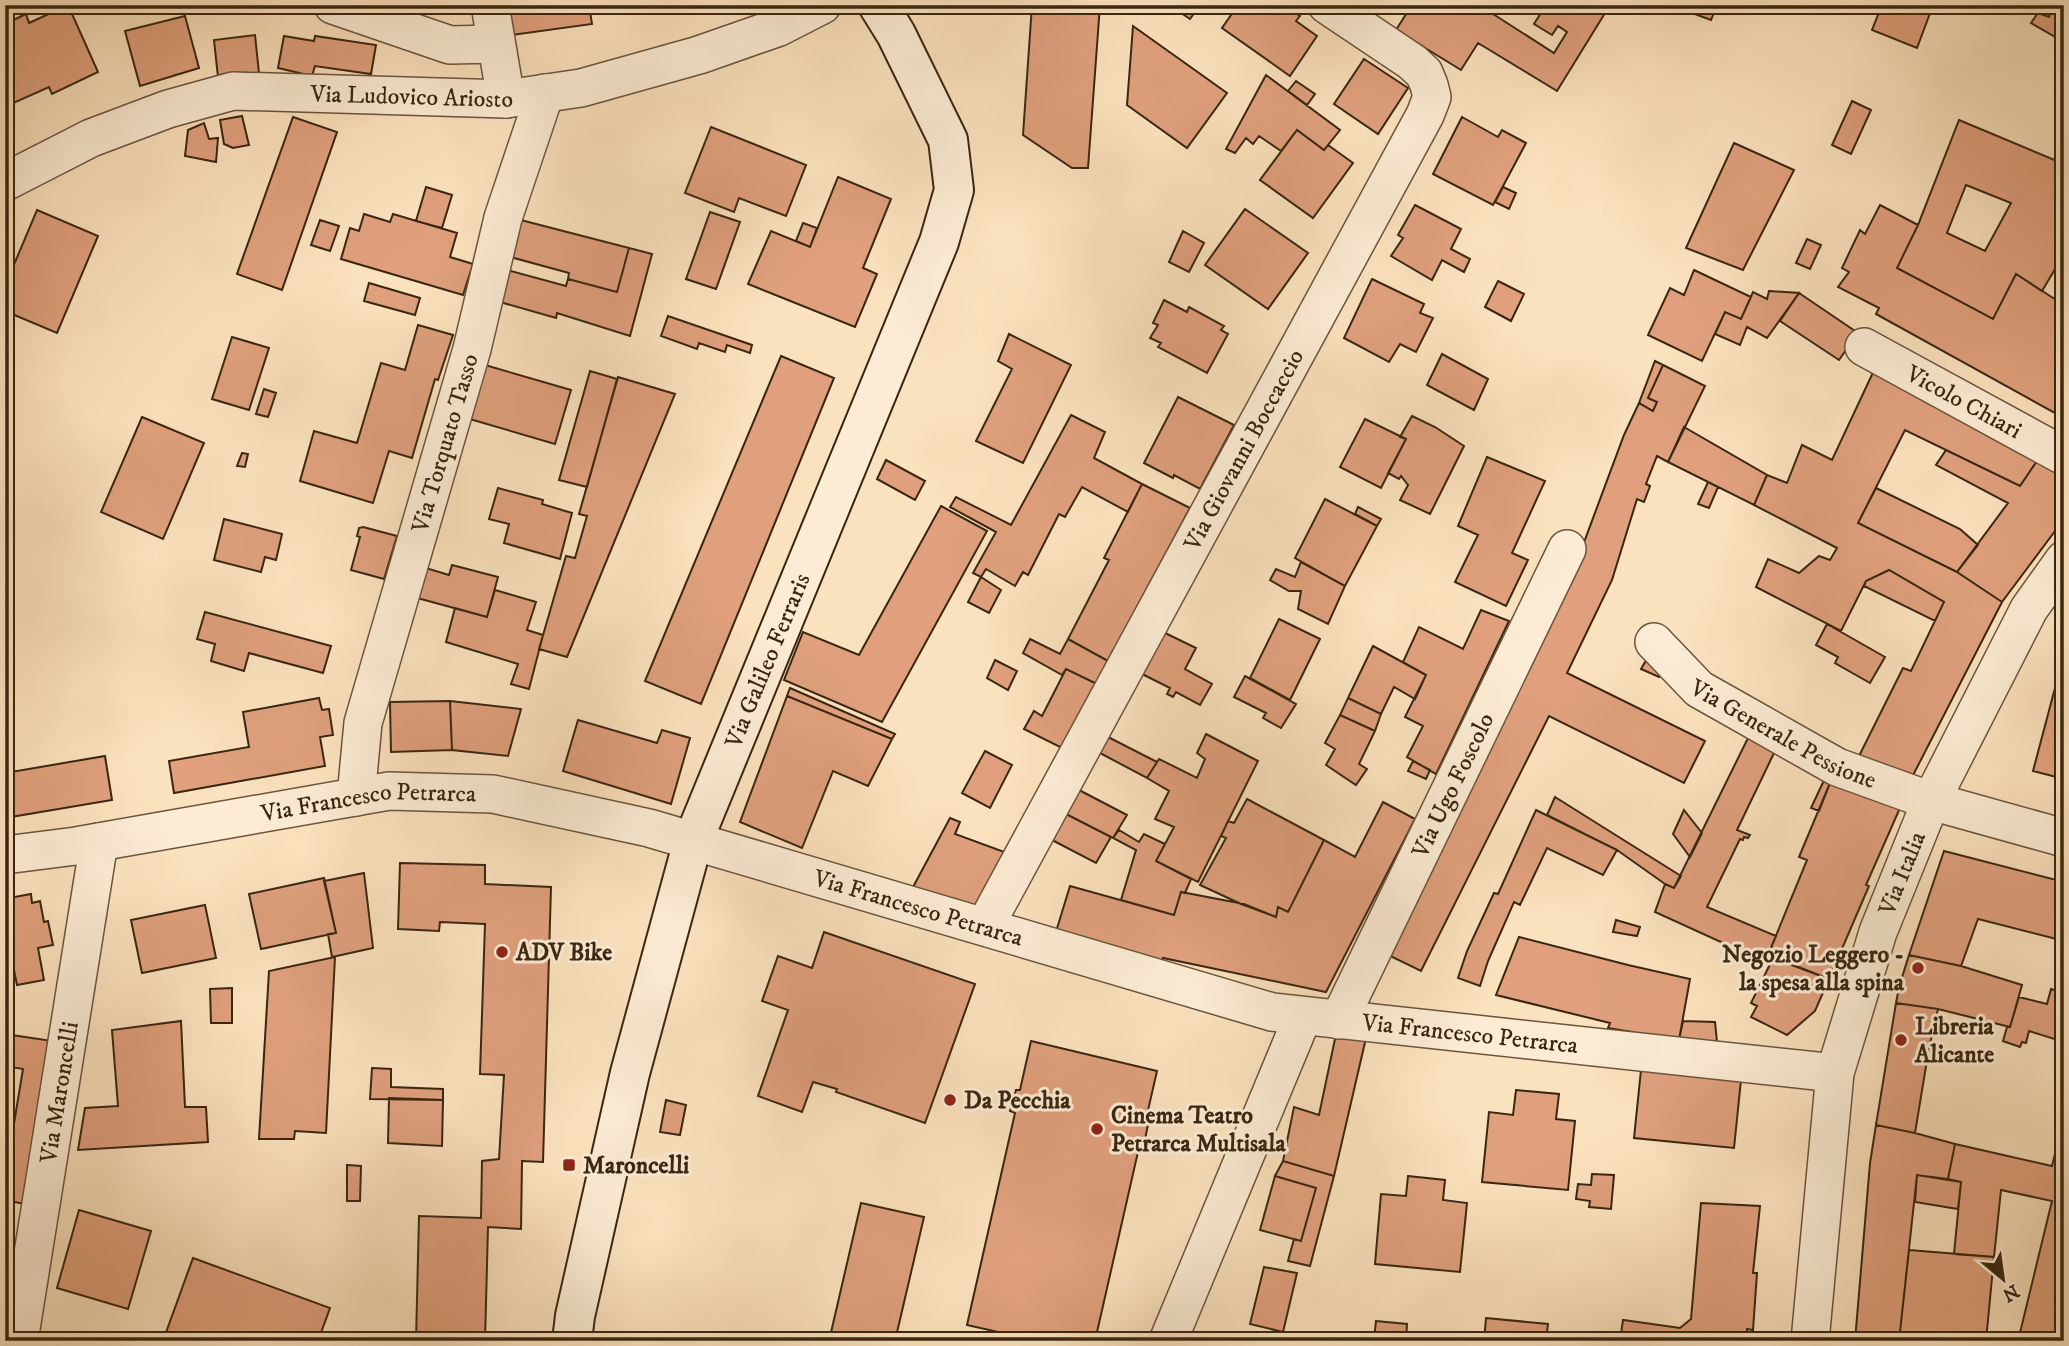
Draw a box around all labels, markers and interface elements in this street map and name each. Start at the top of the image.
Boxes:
street label: Via Ludovico Ariosto [309,79,515,116]
street label: Via Giovanni Boccaccio [1177,344,1311,557]
street label: Via Torquato Tasso [405,350,486,537]
street label: Vicolo Chiari [1900,358,2027,446]
street label: Via Galileo Ferraris [718,569,817,753]
street label: Via Generale Pessione [1684,673,1880,796]
street label: Via Ugo Foscolo [1405,708,1501,864]
street label: Via Francesco Petrarca [258,777,477,829]
street label: Via Italia [1872,827,1933,921]
street label: Via Francesco Petrarca [809,863,1027,954]
place label: ADV Bike [515,938,612,968]
place label: Negozio Leggero - la spesa alla spina [1722,940,1905,998]
marker: ADV Bike [494,944,510,960]
marker: Negozio Leggero - la spesa alla spina [1910,960,1926,976]
street label: Via Francesco Petrarca [1360,1008,1580,1061]
place label: Libreria Alicante [1914,1012,1995,1070]
street label: Via Maroncelli [34,1020,86,1166]
marker: Libreria Alicante [1893,1032,1909,1048]
place label: Da Pecchia [964,1086,1071,1116]
marker: Da Pecchia [942,1092,958,1108]
place label: Cinema Teatro Petrarca Multisala [1111,1101,1286,1159]
marker: Cinema Teatro Petrarca Multisala [1089,1121,1105,1137]
place label: Maroncelli [583,1151,689,1181]
marker: Maroncelli [561,1157,577,1173]
north arrow [1968,1244,2038,1314]
text: N [1998,1279,2023,1307]

